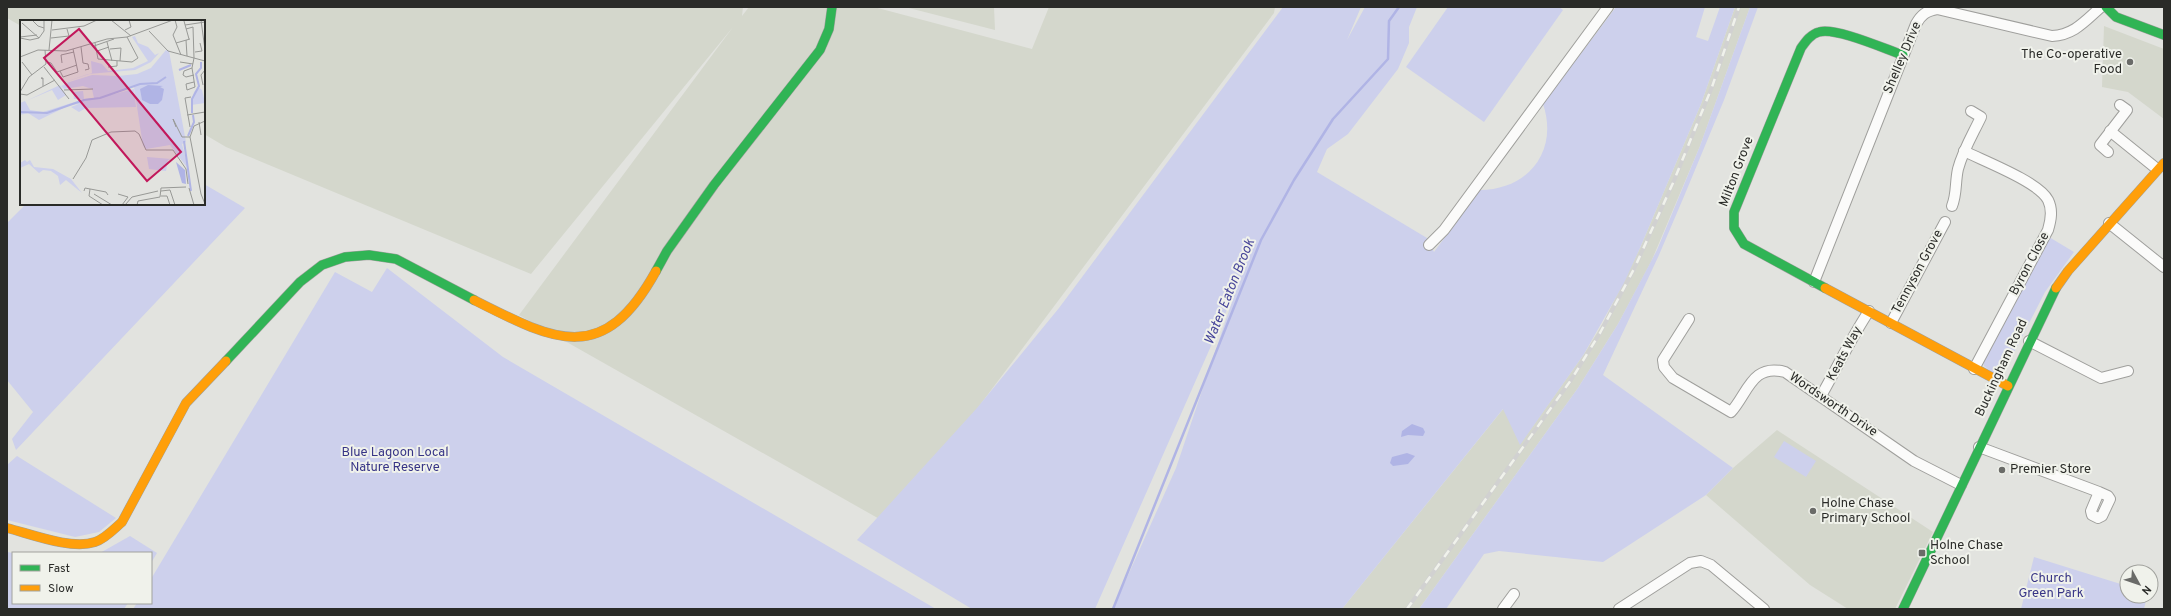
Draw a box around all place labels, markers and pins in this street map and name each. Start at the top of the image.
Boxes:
place label: The Co-operative Food [2021,47,2122,78]
marker: The Co-operative Food [2125,57,2135,67]
place label: Premier Store [2010,462,2091,478]
marker: Premier Store [1997,465,2007,475]
place label: Holne Chase Primary School [1821,496,1910,527]
marker: Holne Chase Primary School [1808,506,1818,516]
place label: Holne Chase School [1930,538,2003,569]
marker: Holne Chase School [1917,548,1927,558]

